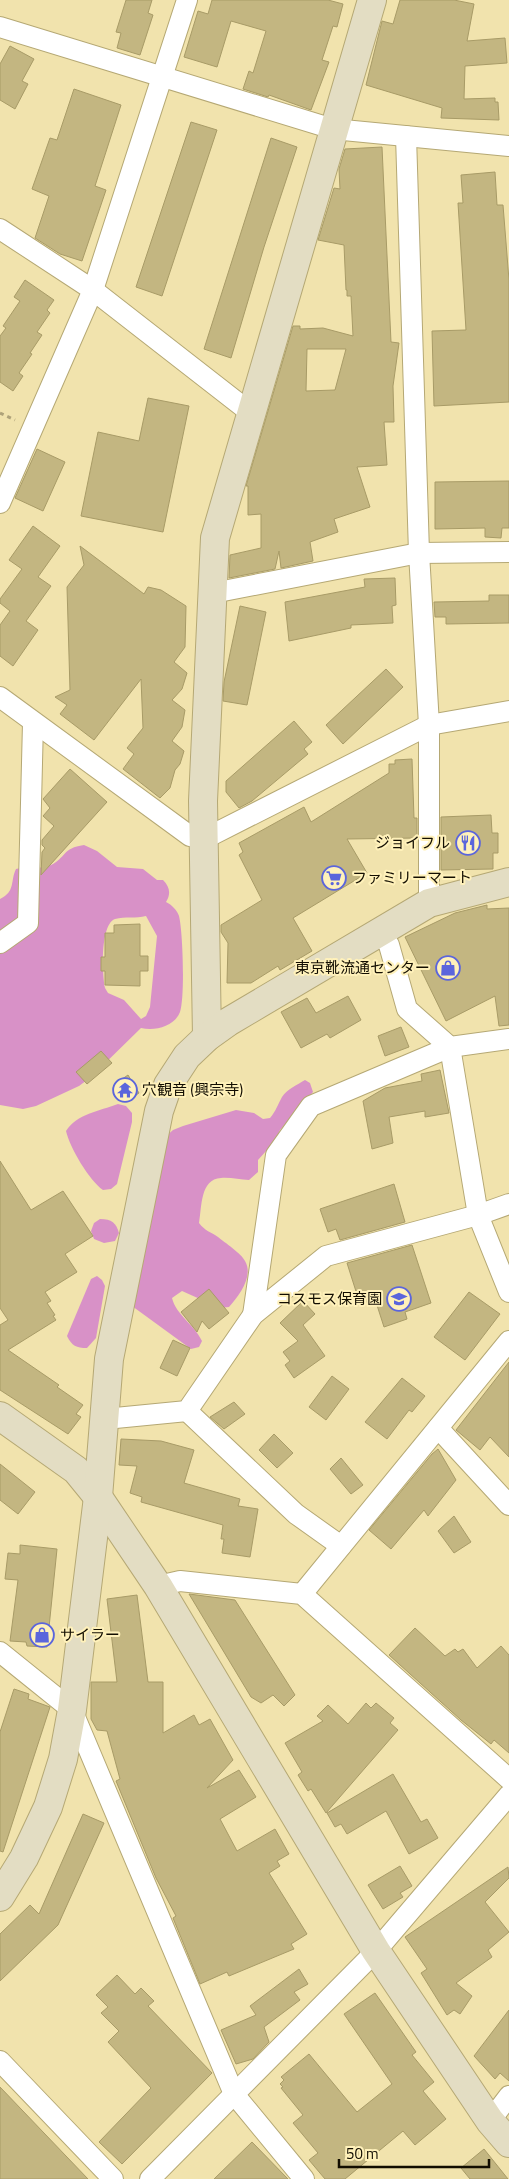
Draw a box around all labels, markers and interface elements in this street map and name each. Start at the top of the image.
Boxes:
restaurant icon: ジョイフル [455,830,481,856]
place label: ジョイフル [375,831,450,854]
supermarket icon: ファミリーマート [321,865,347,891]
place label: ファミリーマート [352,866,472,889]
shop icon: 東京靴流通センター [435,955,461,981]
place label: 東京靴流通センター [295,956,430,979]
temple icon: 穴観音 (興宗寺) [112,1077,138,1103]
place label: 穴観音 (興宗寺) [142,1078,243,1101]
school or university icon: コスモス保育園 [386,1286,412,1312]
place label: コスモス保育園 [277,1287,382,1310]
shop icon: サイラー [29,1622,55,1648]
place label: サイラー [60,1623,120,1646]
scale bar [339,2136,489,2168]
text: 50 m [346,2142,379,2165]

